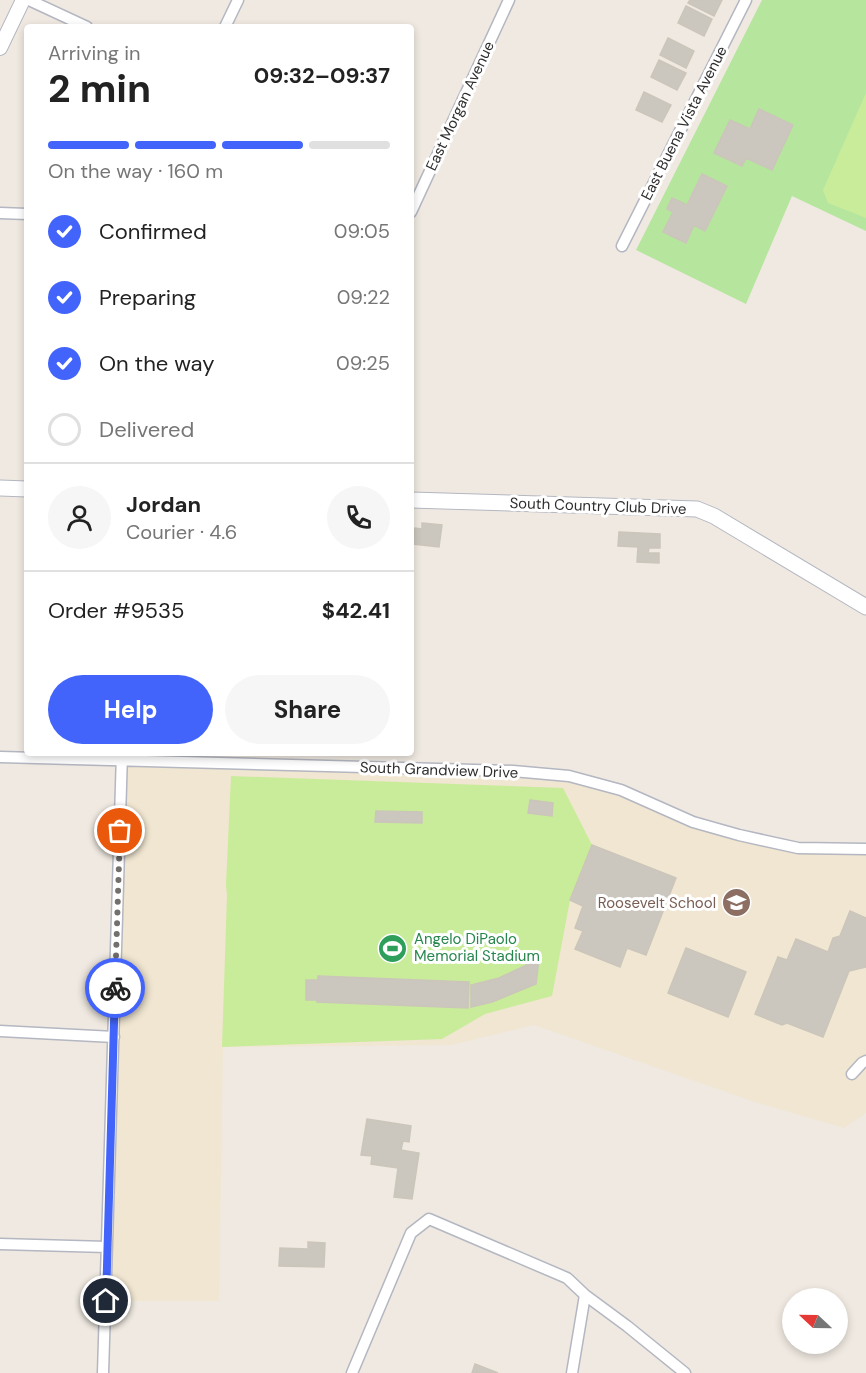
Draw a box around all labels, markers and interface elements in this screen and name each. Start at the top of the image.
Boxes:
street label: East Morgan Avenue [421,38,499,174]
text: Arriving in [48,40,140,66]
street label: East Buena Vista Avenue [636,43,732,203]
text: 09:32–09:37 [254,61,390,90]
text: 2 min [48,63,151,114]
text: On the way · 160 m [48,158,223,184]
icon: check [48,215,81,248]
text: Confirmed [99,217,207,246]
text: 09:05 [334,218,390,244]
icon: check [48,281,81,314]
text: Preparing [99,283,196,312]
text: 09:22 [337,284,390,310]
icon: check [48,347,81,380]
text: On the way [99,349,214,378]
text: 09:25 [336,350,390,376]
text: Delivered [99,415,194,444]
button: person [48,486,111,549]
button: phone [327,486,390,549]
text: Jordan [126,490,201,519]
street label: South Country Club Drive [509,493,687,519]
text: Courier · 4.6 [126,519,237,545]
text: Order #9535 [48,596,184,625]
text: $42.41 [322,596,390,625]
button: Help [48,675,213,744]
button: Share [225,675,390,744]
street label: South Grandview Drive [359,757,519,783]
pin [94,805,145,856]
icon: bag [103,814,136,847]
school or university icon: Roosevelt School [721,887,753,919]
place label: Roosevelt School [598,893,716,913]
place label: Angelo DiPaolo Memorial Stadium [414,929,540,966]
sports icon: Angelo DiPaolo Memorial Stadium [377,932,409,964]
courier [85,958,145,1018]
icon: bike [99,972,132,1005]
pin [80,1275,131,1326]
icon: home [89,1284,122,1317]
north arrow [782,1288,848,1354]
map controls [782,1288,848,1354]

